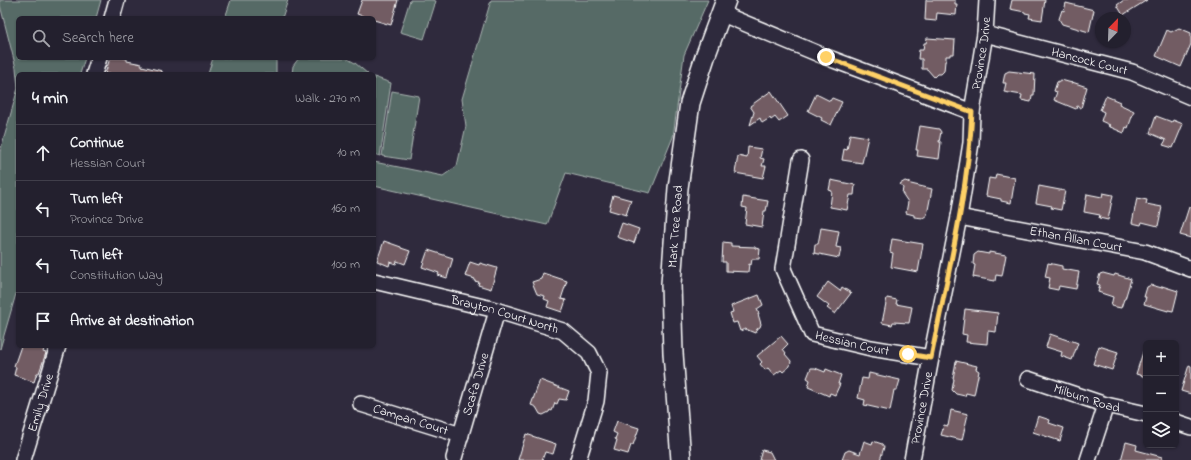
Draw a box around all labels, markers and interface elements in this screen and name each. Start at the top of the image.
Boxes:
north arrow [1095,12,1131,48]
search box [16,16,376,60]
street label: Province Drive [966,16,995,91]
icon: search [30,27,52,49]
text: Search here [62,27,134,49]
street label: Hancock Court [1049,42,1130,80]
route end [817,48,835,66]
text: 4 min [32,86,68,111]
text: Walk · 270 m [295,89,360,108]
text: Continue [70,132,124,154]
icon: ahead [32,142,54,164]
text: 10 m [337,143,360,162]
text: Hessian Court [70,154,145,173]
street label: Mark Tree Road [663,184,688,268]
text: Turn left [70,188,123,210]
icon: left [32,198,54,220]
text: 160 m [331,199,360,218]
text: Province Drive [70,210,143,229]
street label: Ethan Allan Court [1028,221,1124,257]
text: Turn left [70,244,123,266]
icon: left [32,254,54,276]
text: 100 m [331,255,360,274]
text: Constitution Way [70,266,163,285]
street label: Brayton Court North [448,290,561,339]
icon: arrive [32,310,54,332]
text: Arrive at destination [70,310,194,332]
street label: Hessian Court [813,326,891,361]
map controls [1143,340,1179,448]
button: + [1143,340,1179,376]
route start [899,345,917,363]
street label: Scafa Drive [457,350,494,418]
street label: Province Drive [906,370,938,446]
street label: Emily Drive [23,371,59,434]
button: − [1143,376,1179,412]
street label: Milburn Road [1051,379,1123,418]
street label: Campan Court [371,399,451,440]
button: layers [1143,412,1179,448]

